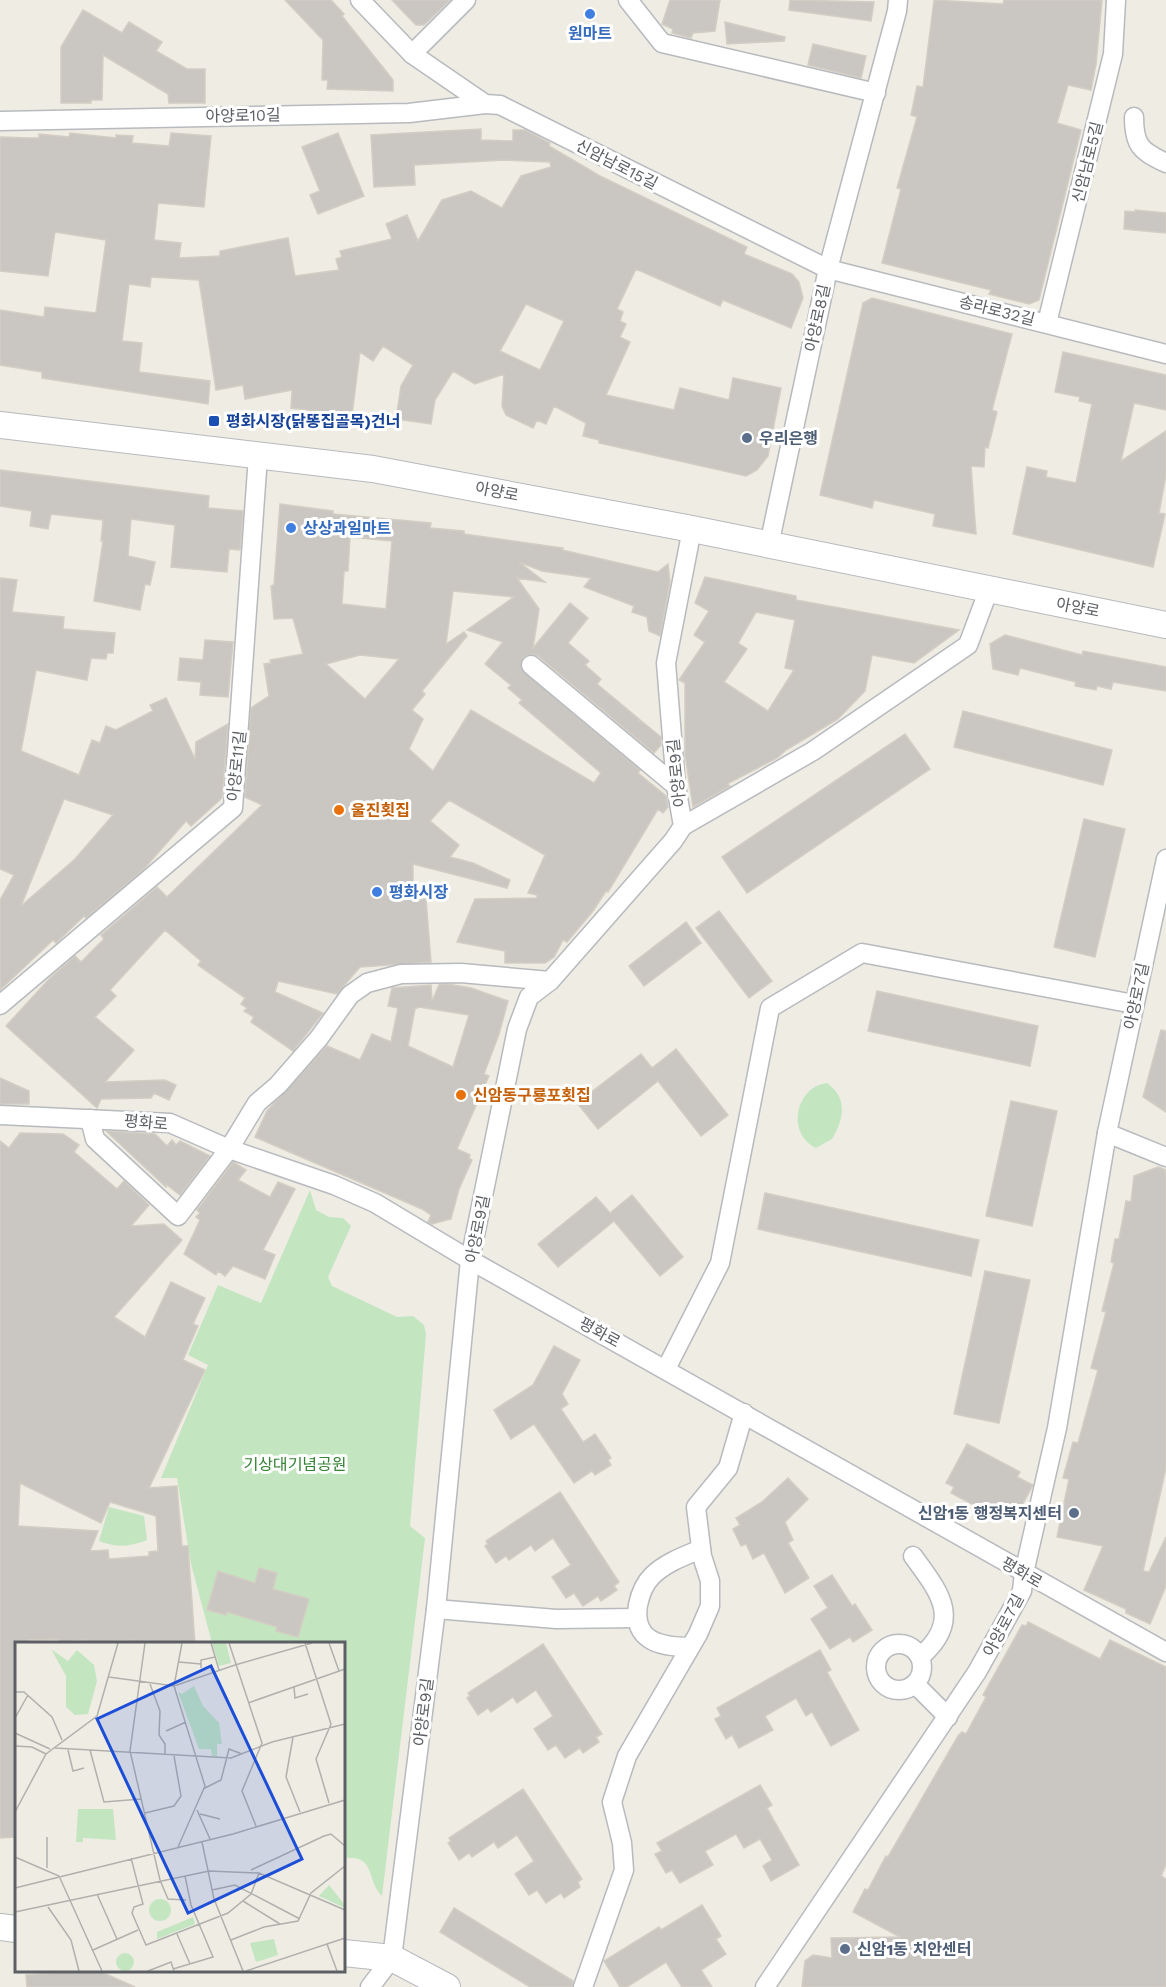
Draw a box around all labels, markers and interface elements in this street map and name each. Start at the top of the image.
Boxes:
marker: 원마트 [583,7,597,21]
place label: 원마트 [568,24,612,43]
street label: 아양로10길 [205,105,281,126]
street label: 신암남로5길 [1068,120,1107,205]
street label: 신암남로15길 [573,136,661,193]
street label: 아양로8길 [801,283,834,354]
street label: 송라로32길 [957,292,1037,329]
place label: 평화시장(닭똥집골목)건너 [226,412,400,431]
marker: 평화시장(닭똥집골목)건너 [207,414,221,428]
place label: 우리은행 [759,429,818,448]
marker: 우리은행 [740,431,754,445]
street label: 아양로 [473,478,521,505]
place label: 상상과일마트 [303,519,392,538]
marker: 상상과일마트 [284,521,298,535]
street label: 아양로 [1054,594,1102,621]
street label: 아양로11길 [223,730,250,803]
street label: 아양로9길 [663,738,690,808]
place label: 울진횟집 [351,801,410,820]
marker: 울진횟집 [332,803,346,817]
place label: 평화시장 [389,883,448,902]
marker: 평화시장 [370,885,384,899]
street label: 아양로7길 [1120,961,1153,1031]
place label: 신암동구룡포횟집 [473,1086,591,1105]
marker: 신암동구룡포횟집 [454,1088,468,1102]
street label: 평화로 [123,1111,169,1134]
street label: 아양로9길 [462,1194,493,1265]
street label: 평화로 [576,1313,624,1352]
park label: 기상대기념공원 [243,1455,347,1474]
place label: 신암1동 행정복지센터 [918,1504,1062,1523]
marker: 신암1동 행정복지센터 [1067,1506,1081,1520]
street label: 평화로 [998,1553,1046,1592]
street label: 아양로7길 [979,1591,1028,1660]
inset map [15,1642,345,1972]
street label: 아양로9길 [410,1677,437,1747]
place label: 신암1동 치안센터 [857,1940,972,1959]
marker: 신암1동 치안센터 [838,1942,852,1956]

